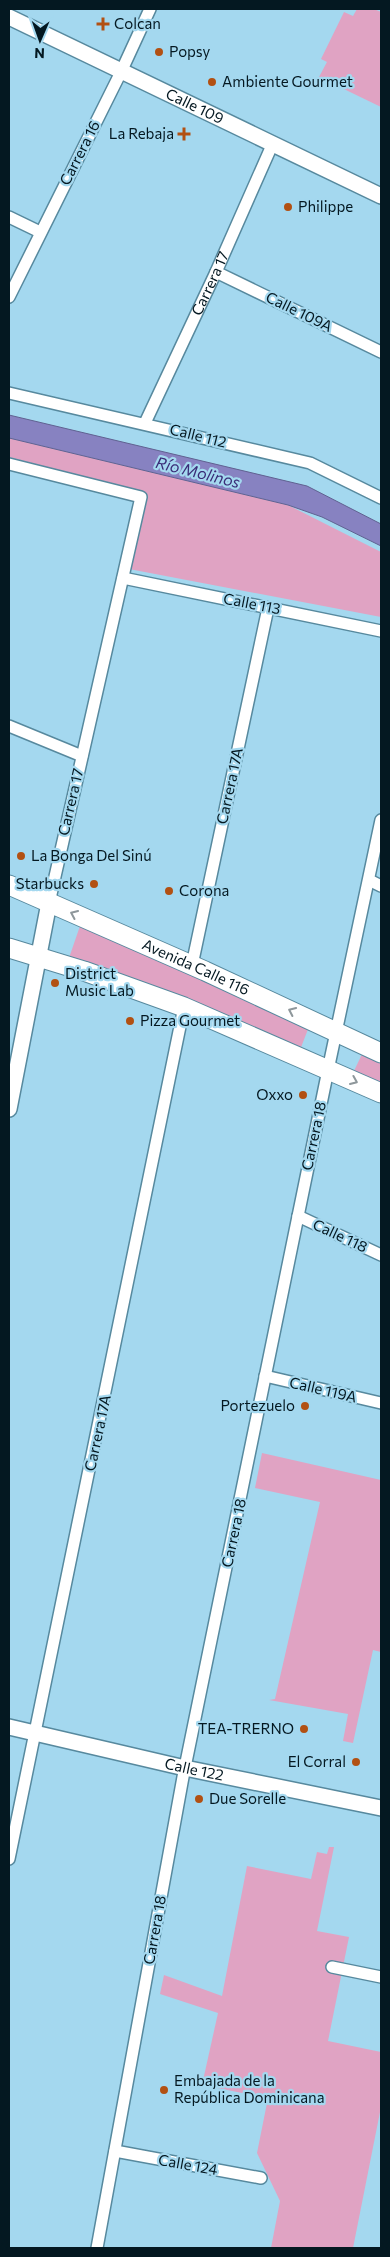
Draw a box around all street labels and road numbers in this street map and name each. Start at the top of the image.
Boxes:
street label: Calle 109 [163,84,227,127]
street label: Carrera 16 [55,117,103,188]
street label: Carrera 17 [187,248,232,318]
street label: Calle 109A [263,287,336,335]
street label: Calle 112 [168,419,228,451]
street label: Calle 113 [222,589,282,617]
street label: Carrera 17A [212,746,246,826]
street label: Carrera 17 [54,766,87,837]
street label: Avenida Calle 116 [140,935,252,998]
street label: Carrera 18 [297,1100,329,1172]
street label: Calle 118 [310,1215,371,1256]
street label: Calle 119A [288,1373,359,1405]
street label: Carrera 17A [80,1393,114,1473]
street label: Carrera 18 [217,1497,249,1569]
street label: Calle 122 [163,1754,225,1784]
street label: Carrera 18 [139,1894,169,1966]
street label: Calle 124 [157,2150,219,2178]

